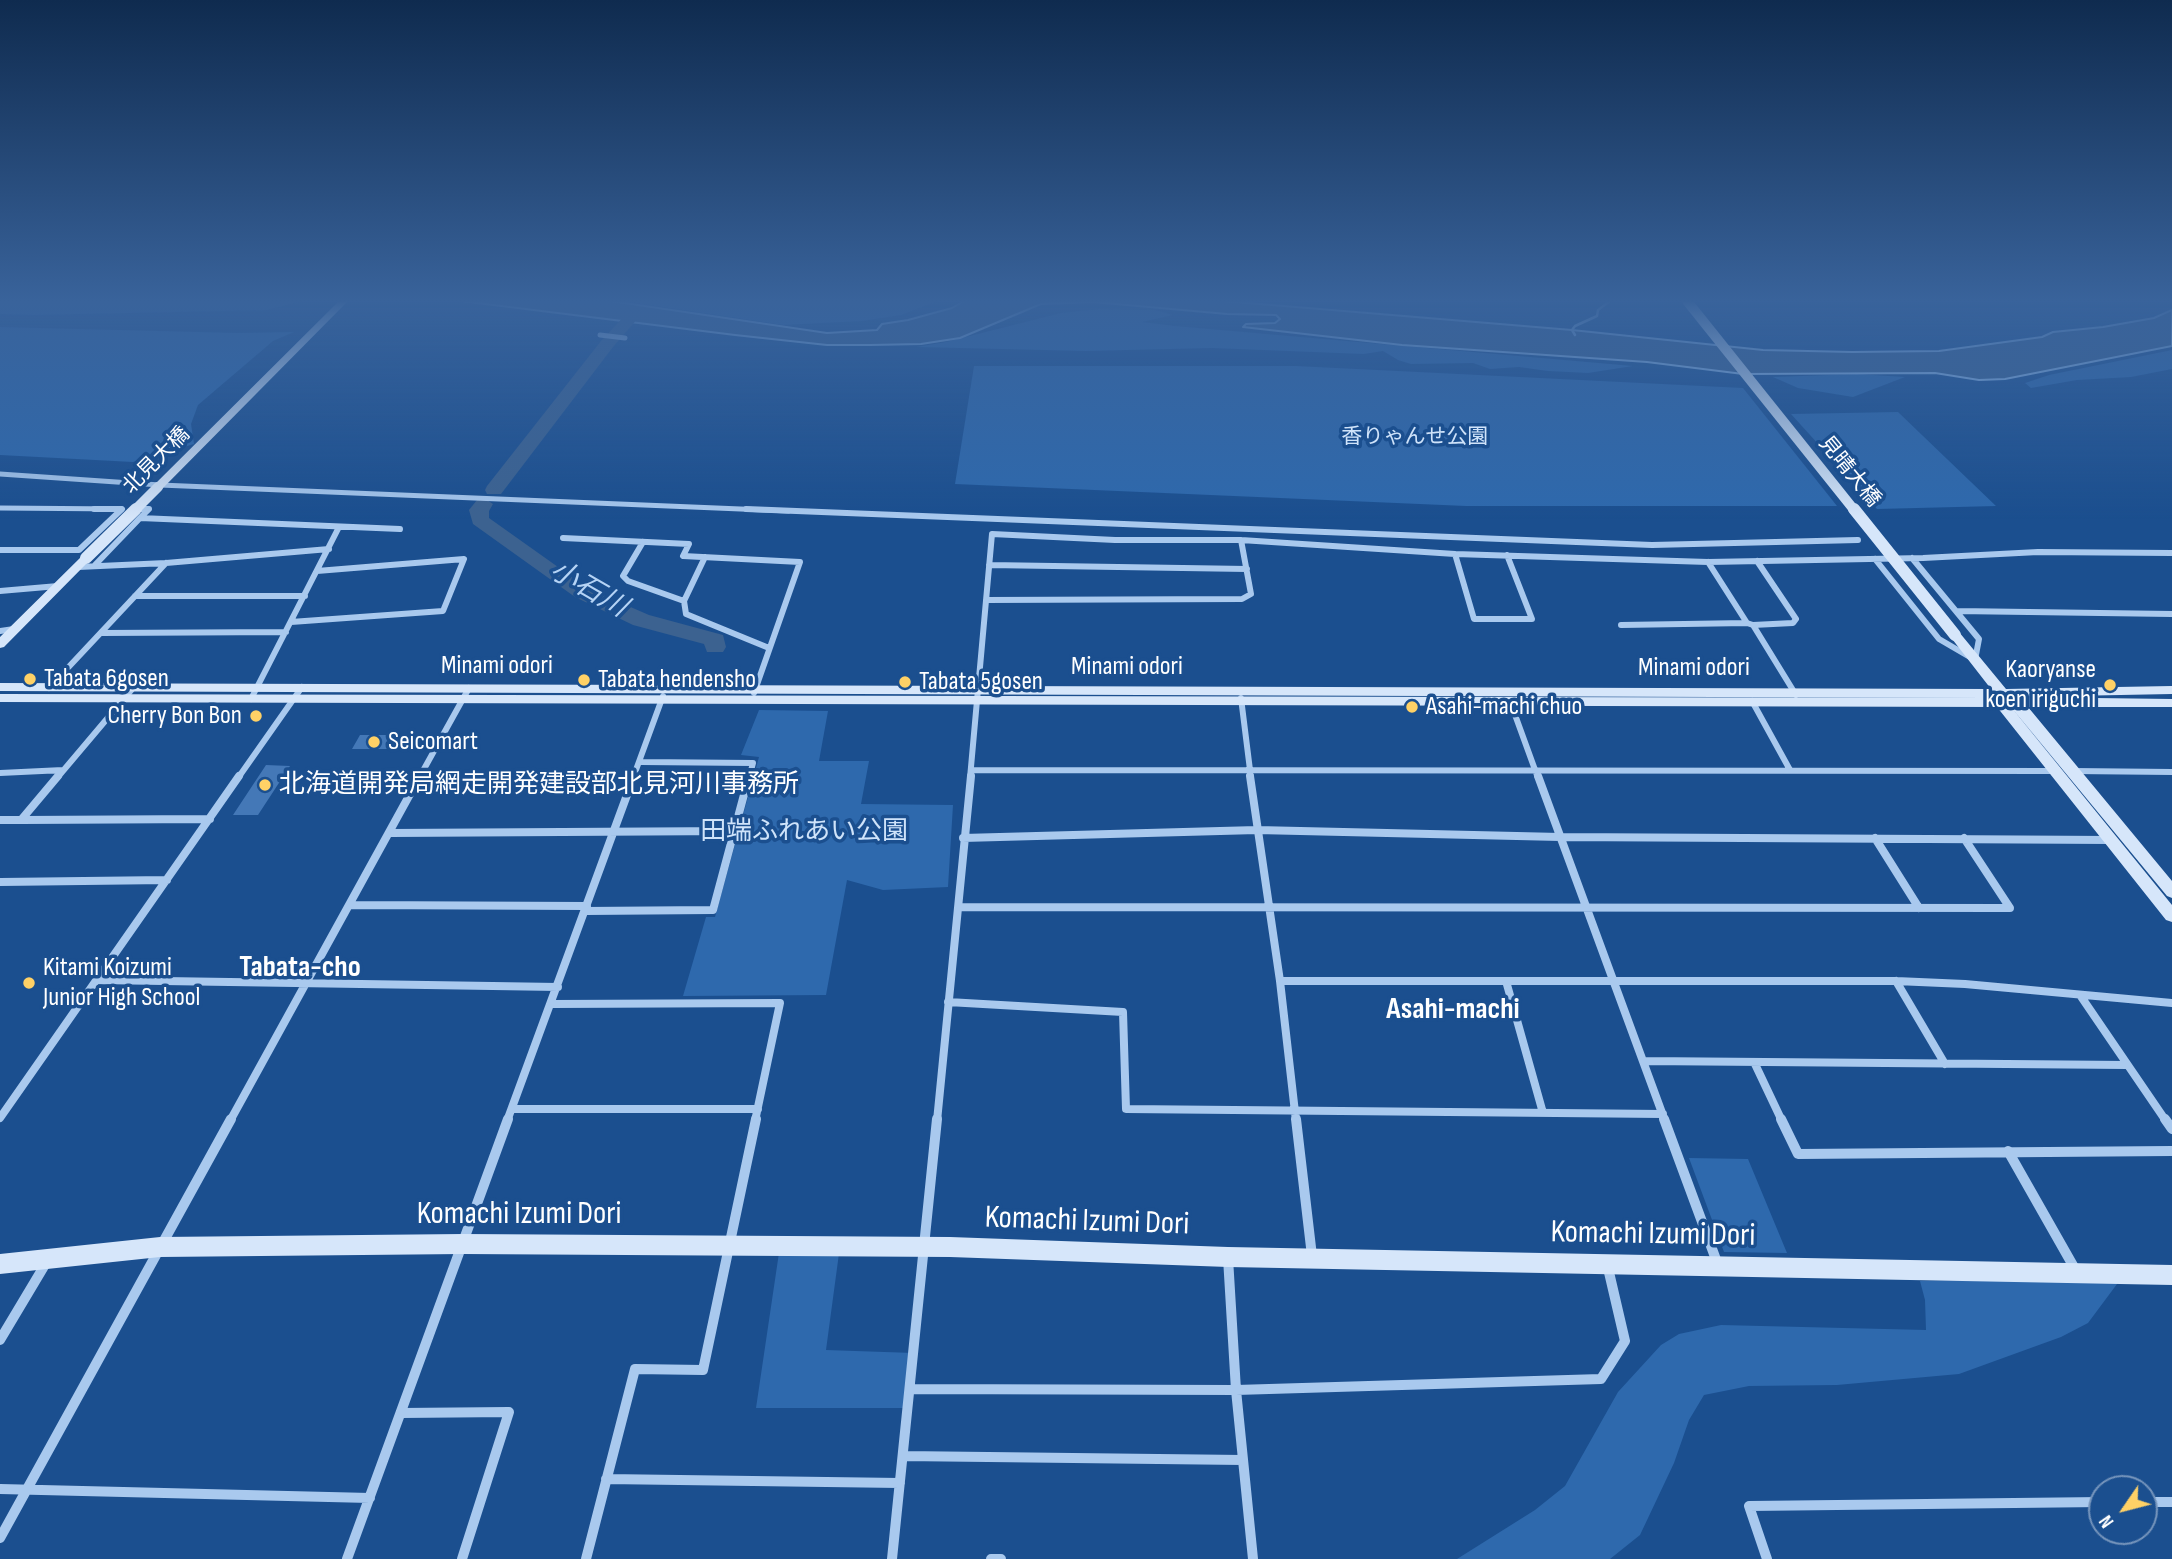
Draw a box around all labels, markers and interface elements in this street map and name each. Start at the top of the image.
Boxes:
street label: 北見大橋 [118,422,196,500]
park label: 香りゃんせ公園 [1342,425,1488,451]
street label: 見晴大橋 [1813,431,1885,513]
water label: 小石川 [543,554,633,626]
street label: Minami odori [441,650,553,682]
street label: Minami odori [1071,651,1183,683]
street label: Minami odori [1638,652,1750,684]
place label: Kaoryanse koen iriguchi [1985,654,2096,716]
place label: Tabata 6gosen [44,663,169,695]
place label: Tabata hendensho [598,664,756,696]
place label: Tabata 5gosen [919,666,1043,698]
marker: Tabata 6gosen [22,671,38,687]
marker: Tabata hendensho [576,672,592,688]
marker: Tabata 5gosen [897,674,913,690]
marker: Kaoryanse koen iriguchi [2102,677,2118,693]
place label: Asahi-machi chuo [1426,691,1582,723]
marker: Asahi-machi chuo [1404,699,1420,715]
place label: Cherry Bon Bon [107,700,242,732]
marker: Cherry Bon Bon [248,708,264,724]
place label: Seicomart [388,726,478,758]
marker: Seicomart [366,734,382,750]
place label: 北海道開発局網走開発建設部北見河川事務所 [279,769,799,801]
marker: 北海道開発局網走開発建設部北見河川事務所 [257,777,273,793]
park label: 田端ふれあい公園 [700,816,908,848]
district label: Tabata-cho [239,950,361,986]
place label: Kitami Koizumi Junior High School [43,952,200,1014]
marker: Kitami Koizumi Junior High School [21,975,37,991]
district label: Asahi-machi [1386,992,1520,1028]
street label: Komachi Izumi Dori [417,1196,621,1234]
street label: Komachi Izumi Dori [984,1199,1190,1245]
street label: Komachi Izumi Dori [1550,1214,1756,1256]
north arrow [2088,1475,2158,1545]
text: N [2095,1510,2119,1532]

